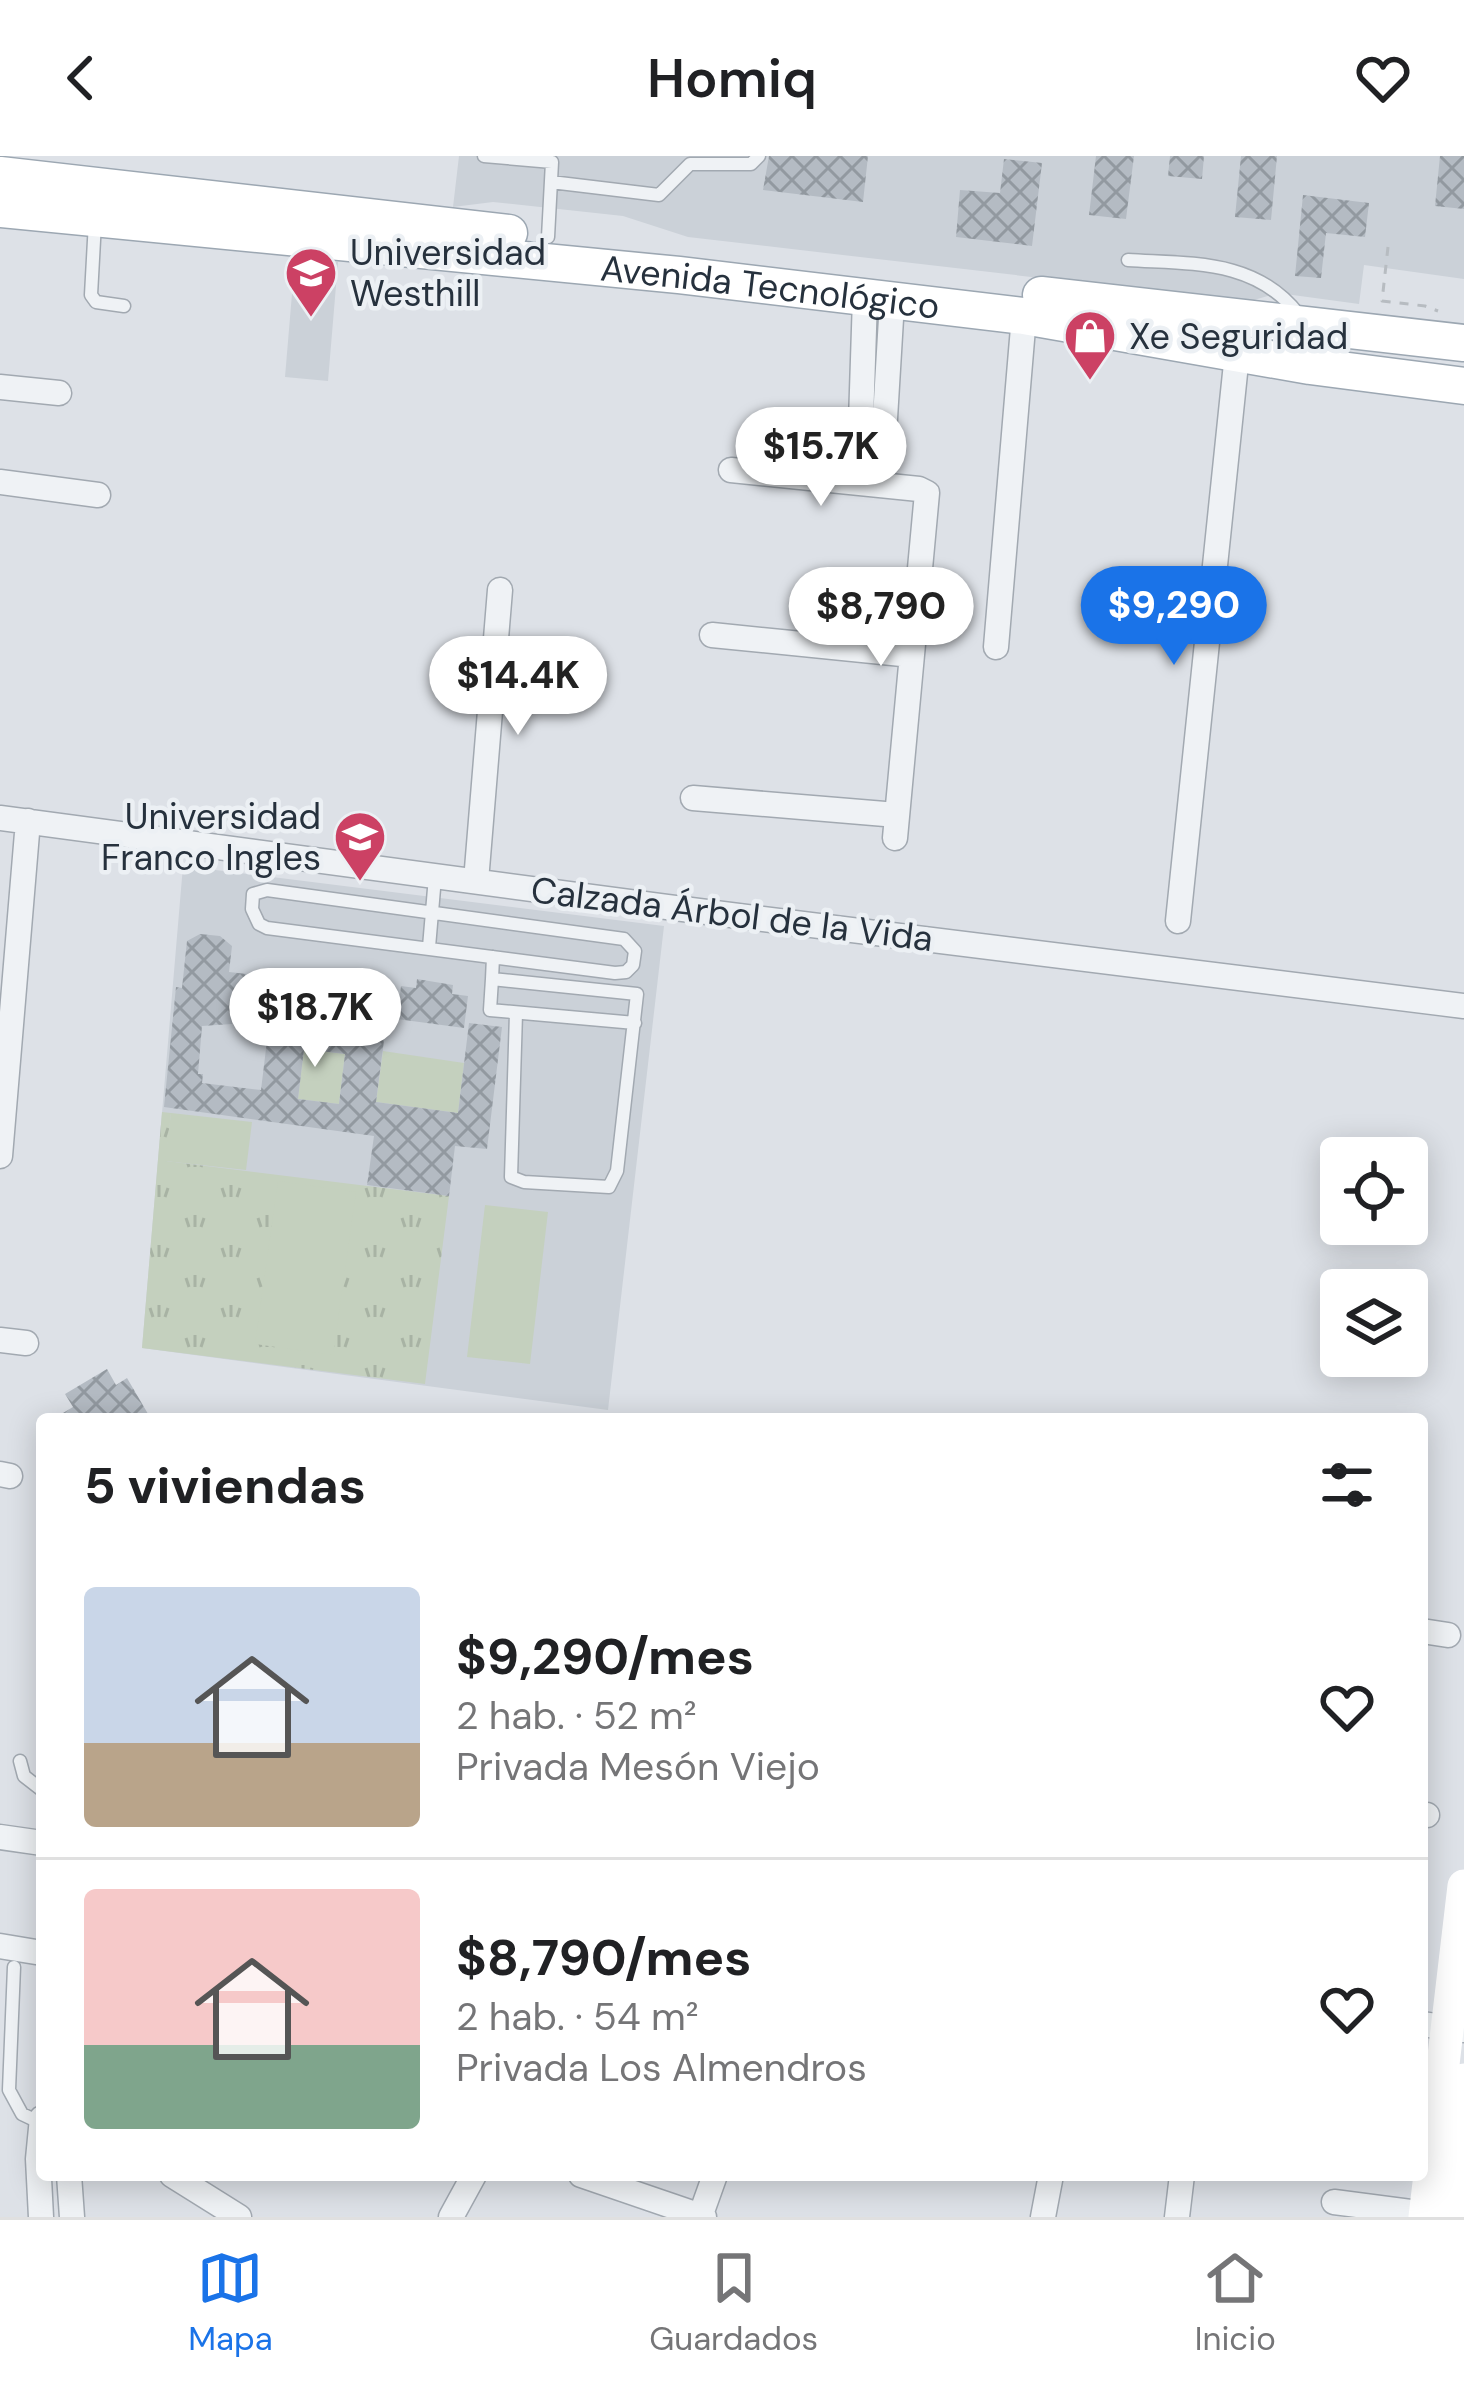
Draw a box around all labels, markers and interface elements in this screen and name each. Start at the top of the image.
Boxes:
text: Homiq [647,43,817,114]
icon: back [48,45,114,111]
icon: heart [1350,45,1416,111]
place label: Universidad Westhill [350,229,546,317]
street label: Avenida Tecnológico [598,244,942,329]
school or university icon: Universidad Westhill [283,245,339,319]
shop icon: Xe Seguridad [1062,308,1118,382]
place label: Xe Seguridad [1129,313,1348,360]
pin: $15.7K [723,407,919,509]
text: $15.7K [762,420,880,471]
pin: $9,290 [1076,566,1272,668]
pin: $8,790 [783,567,979,669]
text: $9,290 [1108,579,1240,630]
text: $8,790 [816,580,946,631]
pin: $14.4K [420,636,616,738]
text: $14.4K [456,649,580,700]
place label: Universidad Franco Ingles [101,793,321,881]
school or university icon: Universidad Franco Ingles [332,809,388,883]
street label: Calzada Árbol de la Vida [528,866,936,962]
pin: $18.7K [217,968,413,1070]
text: $18.7K [256,981,374,1032]
map controls [1320,1137,1428,1377]
button: locate [1320,1137,1428,1245]
button: layers [1320,1269,1428,1377]
text: 5 viviendas [84,1452,366,1519]
icon: filters [1314,1452,1380,1518]
text: $9,290/mes [456,1623,754,1690]
icon: home [180,1635,324,1779]
icon: heart [1314,1674,1380,1740]
text: 2 hab. · 52 m² [456,1690,697,1741]
text: Privada Mesón Viejo [456,1741,820,1792]
text: $8,790/mes [456,1924,751,1991]
icon: home [180,1937,324,2081]
icon: heart [1314,1976,1380,2042]
text: 2 hab. · 54 m² [456,1991,699,2042]
text: Privada Los Almendros [456,2042,867,2093]
tab: Mapa [188,2245,273,2360]
tab: Guardados [649,2245,818,2360]
tab: Inicio [1195,2245,1276,2360]

